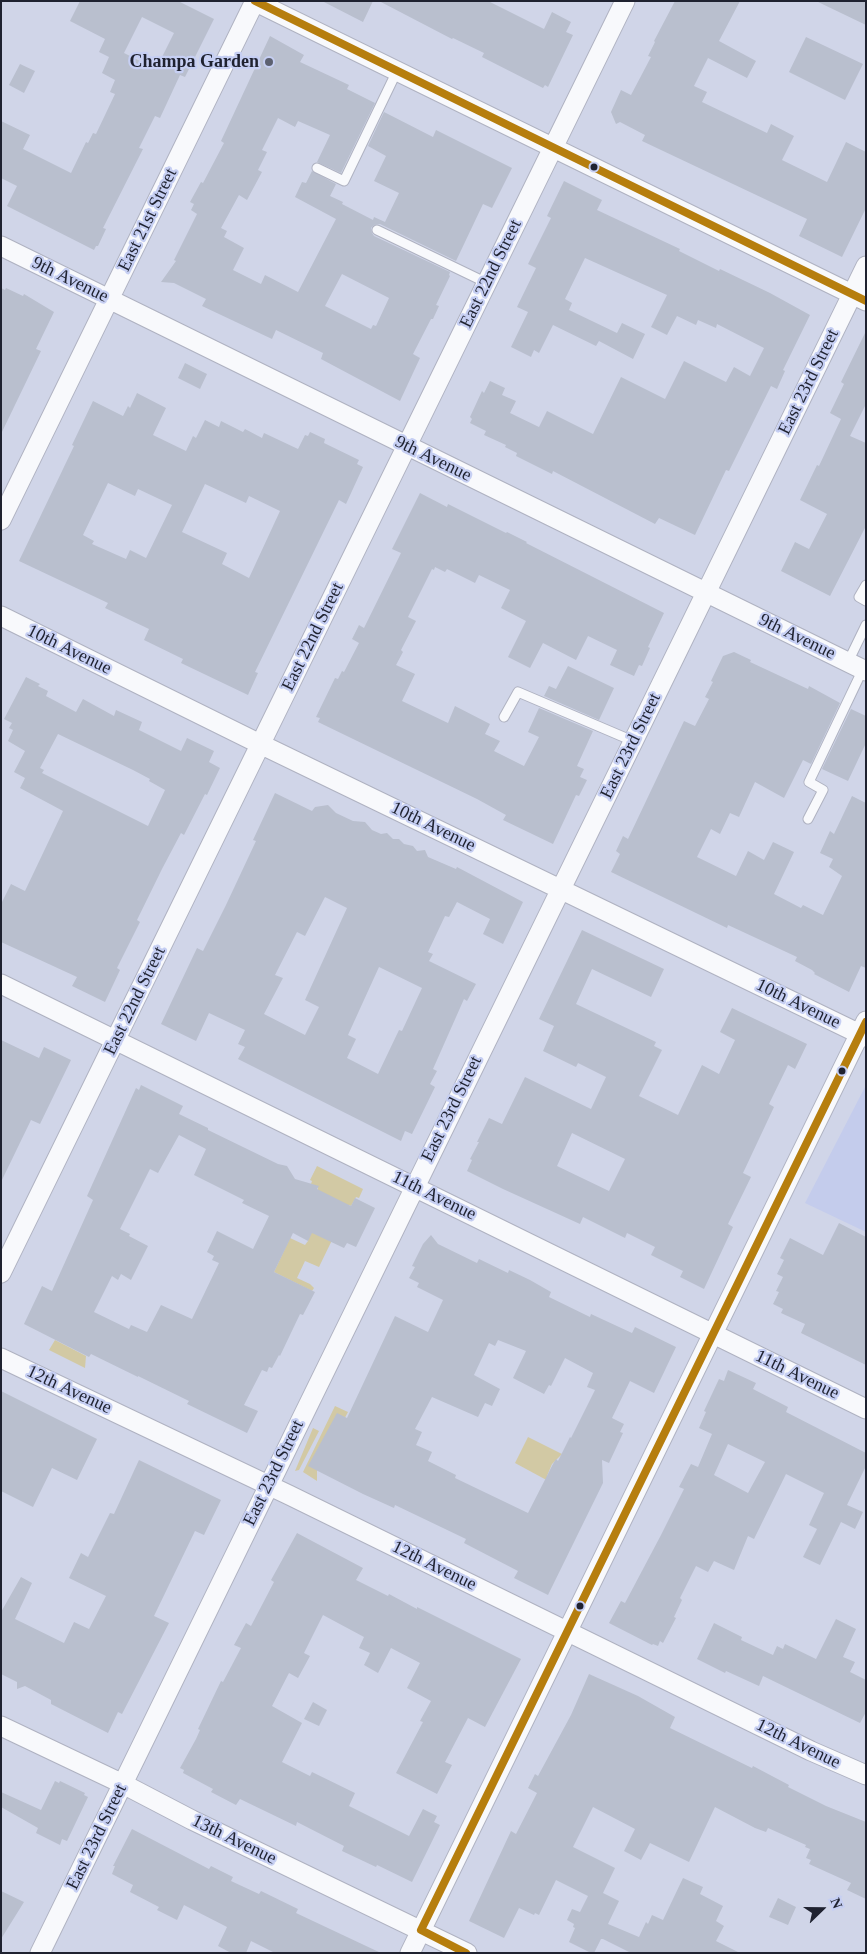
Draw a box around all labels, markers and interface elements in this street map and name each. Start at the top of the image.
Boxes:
place label: Champa Garden [129,51,259,73]
marker: Champa Garden [263,56,275,68]
unlabelled marker [589,162,599,172]
street label: East 21st Street [114,165,182,275]
street label: East 22nd Street [455,216,527,332]
street label: 9th Avenue [28,252,112,308]
street label: East 23rd Street [774,326,844,438]
street label: 9th Avenue [391,431,475,487]
street label: East 22nd Street [277,579,349,695]
street label: 9th Avenue [755,609,839,665]
street label: 10th Avenue [23,620,115,680]
street label: East 23rd Street [596,690,666,802]
street label: 10th Avenue [387,797,479,857]
street label: East 22nd Street [99,943,171,1059]
street label: 10th Avenue [752,974,844,1034]
street label: East 23rd Street [417,1053,487,1165]
unlabelled marker [837,1066,847,1076]
street label: 11th Avenue [389,1166,479,1226]
street label: 11th Avenue [752,1345,842,1405]
street label: 12th Avenue [23,1361,115,1419]
street label: East 23rd Street [239,1417,309,1529]
street label: 12th Avenue [388,1536,480,1596]
unlabelled marker [575,1601,585,1611]
street label: 12th Avenue [752,1714,844,1774]
street label: East 23rd Street [62,1781,132,1893]
street label: 13th Avenue [188,1810,280,1870]
north arrow [797,1884,847,1934]
text: N [828,1896,845,1911]

